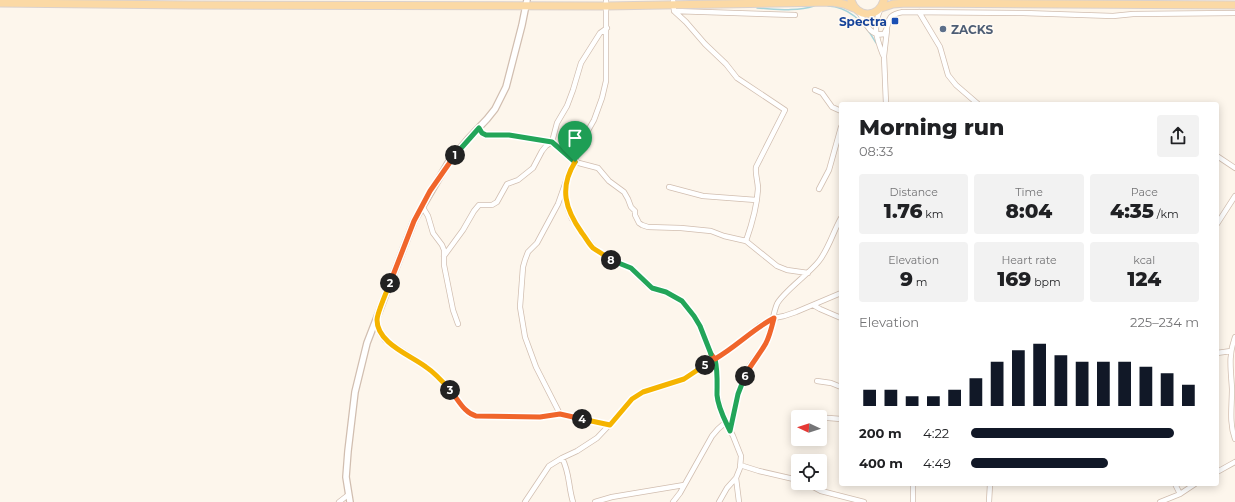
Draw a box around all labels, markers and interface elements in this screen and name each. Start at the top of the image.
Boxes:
place label: Spectra [839,14,887,29]
marker: Spectra [890,16,900,26]
place label: ZACKS [951,22,994,37]
marker: ZACKS [938,24,948,34]
text: Morning run [859,114,1004,141]
button: share [1157,115,1199,157]
pin [558,121,592,162]
icon: arrive [564,127,586,149]
text: 08:33 [859,143,893,159]
pin: 1 [445,145,465,165]
text: 1 [453,148,457,162]
text: Distance [890,185,938,199]
text: Time [1015,185,1043,199]
text: Pace [1131,185,1158,199]
text: 1.76 [884,199,922,223]
text: 8:04 [1006,199,1052,223]
text: 4:35 [1110,199,1154,223]
text: km [922,207,944,221]
text: /km [1154,207,1179,221]
pin: 8 [601,250,621,270]
text: 8 [607,253,615,267]
text: Elevation [888,253,939,267]
text: Heart rate [1001,253,1057,267]
text: kcal [1133,253,1155,267]
text: 9 [900,267,913,291]
text: 169 [997,267,1031,291]
text: 124 [1127,267,1161,291]
pin: 2 [380,273,400,293]
text: m [913,275,927,289]
text: bpm [1031,275,1061,289]
text: 2 [387,276,393,290]
text: Elevation [859,314,919,330]
text: 225–234 m [1130,314,1199,330]
pin: 5 [695,355,715,375]
text: 5 [702,358,708,372]
pin: 6 [735,366,755,386]
text: 6 [741,369,749,383]
pin: 3 [440,380,460,400]
text: 3 [447,383,453,397]
pin: 4 [572,409,592,429]
north arrow [791,410,827,446]
map controls [791,410,827,490]
text: 4 [578,412,586,426]
text: 200 m [859,425,902,441]
text: 4:22 [923,425,949,441]
button: locate [791,454,827,490]
text: 400 m [859,455,903,471]
text: 4:49 [923,455,951,471]

